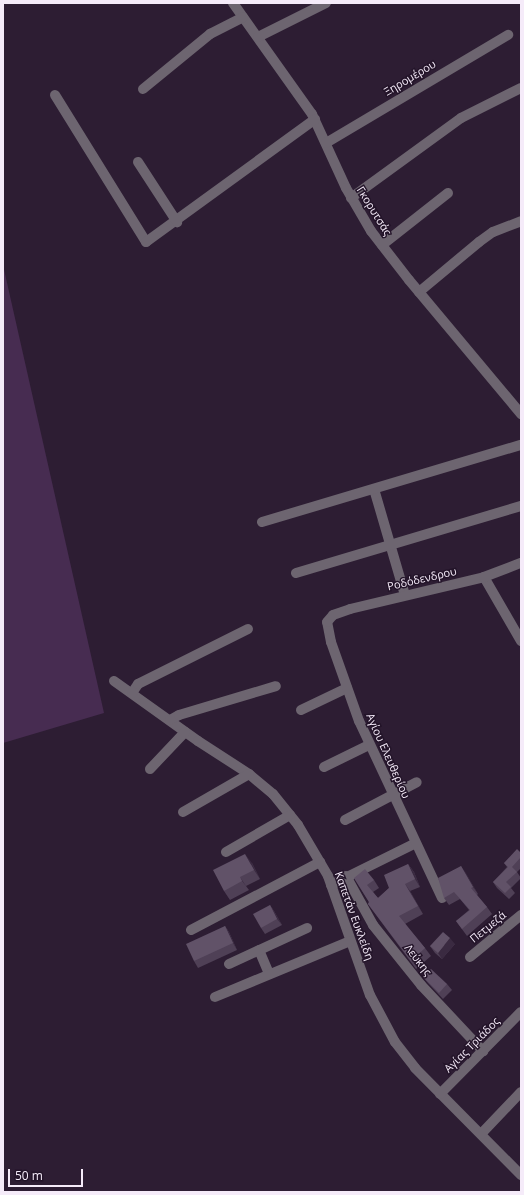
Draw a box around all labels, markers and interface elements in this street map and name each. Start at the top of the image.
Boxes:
street label: Ξηρομέρου [382,57,438,99]
street label: Γκορυτσάς [354,184,394,238]
street label: Ροδόδενδρου [386,565,458,593]
street label: Αγίου Ελευθερίου [363,711,413,801]
street label: Καπετάν Ευκλείδη [332,870,376,962]
street label: Πετμεζά [467,908,509,946]
street label: Λεύκης [402,942,434,978]
street label: Αγίας Τριάδος [442,1015,502,1075]
scale bar [10,1161,85,1187]
text: 50 m [15,1167,43,1184]

